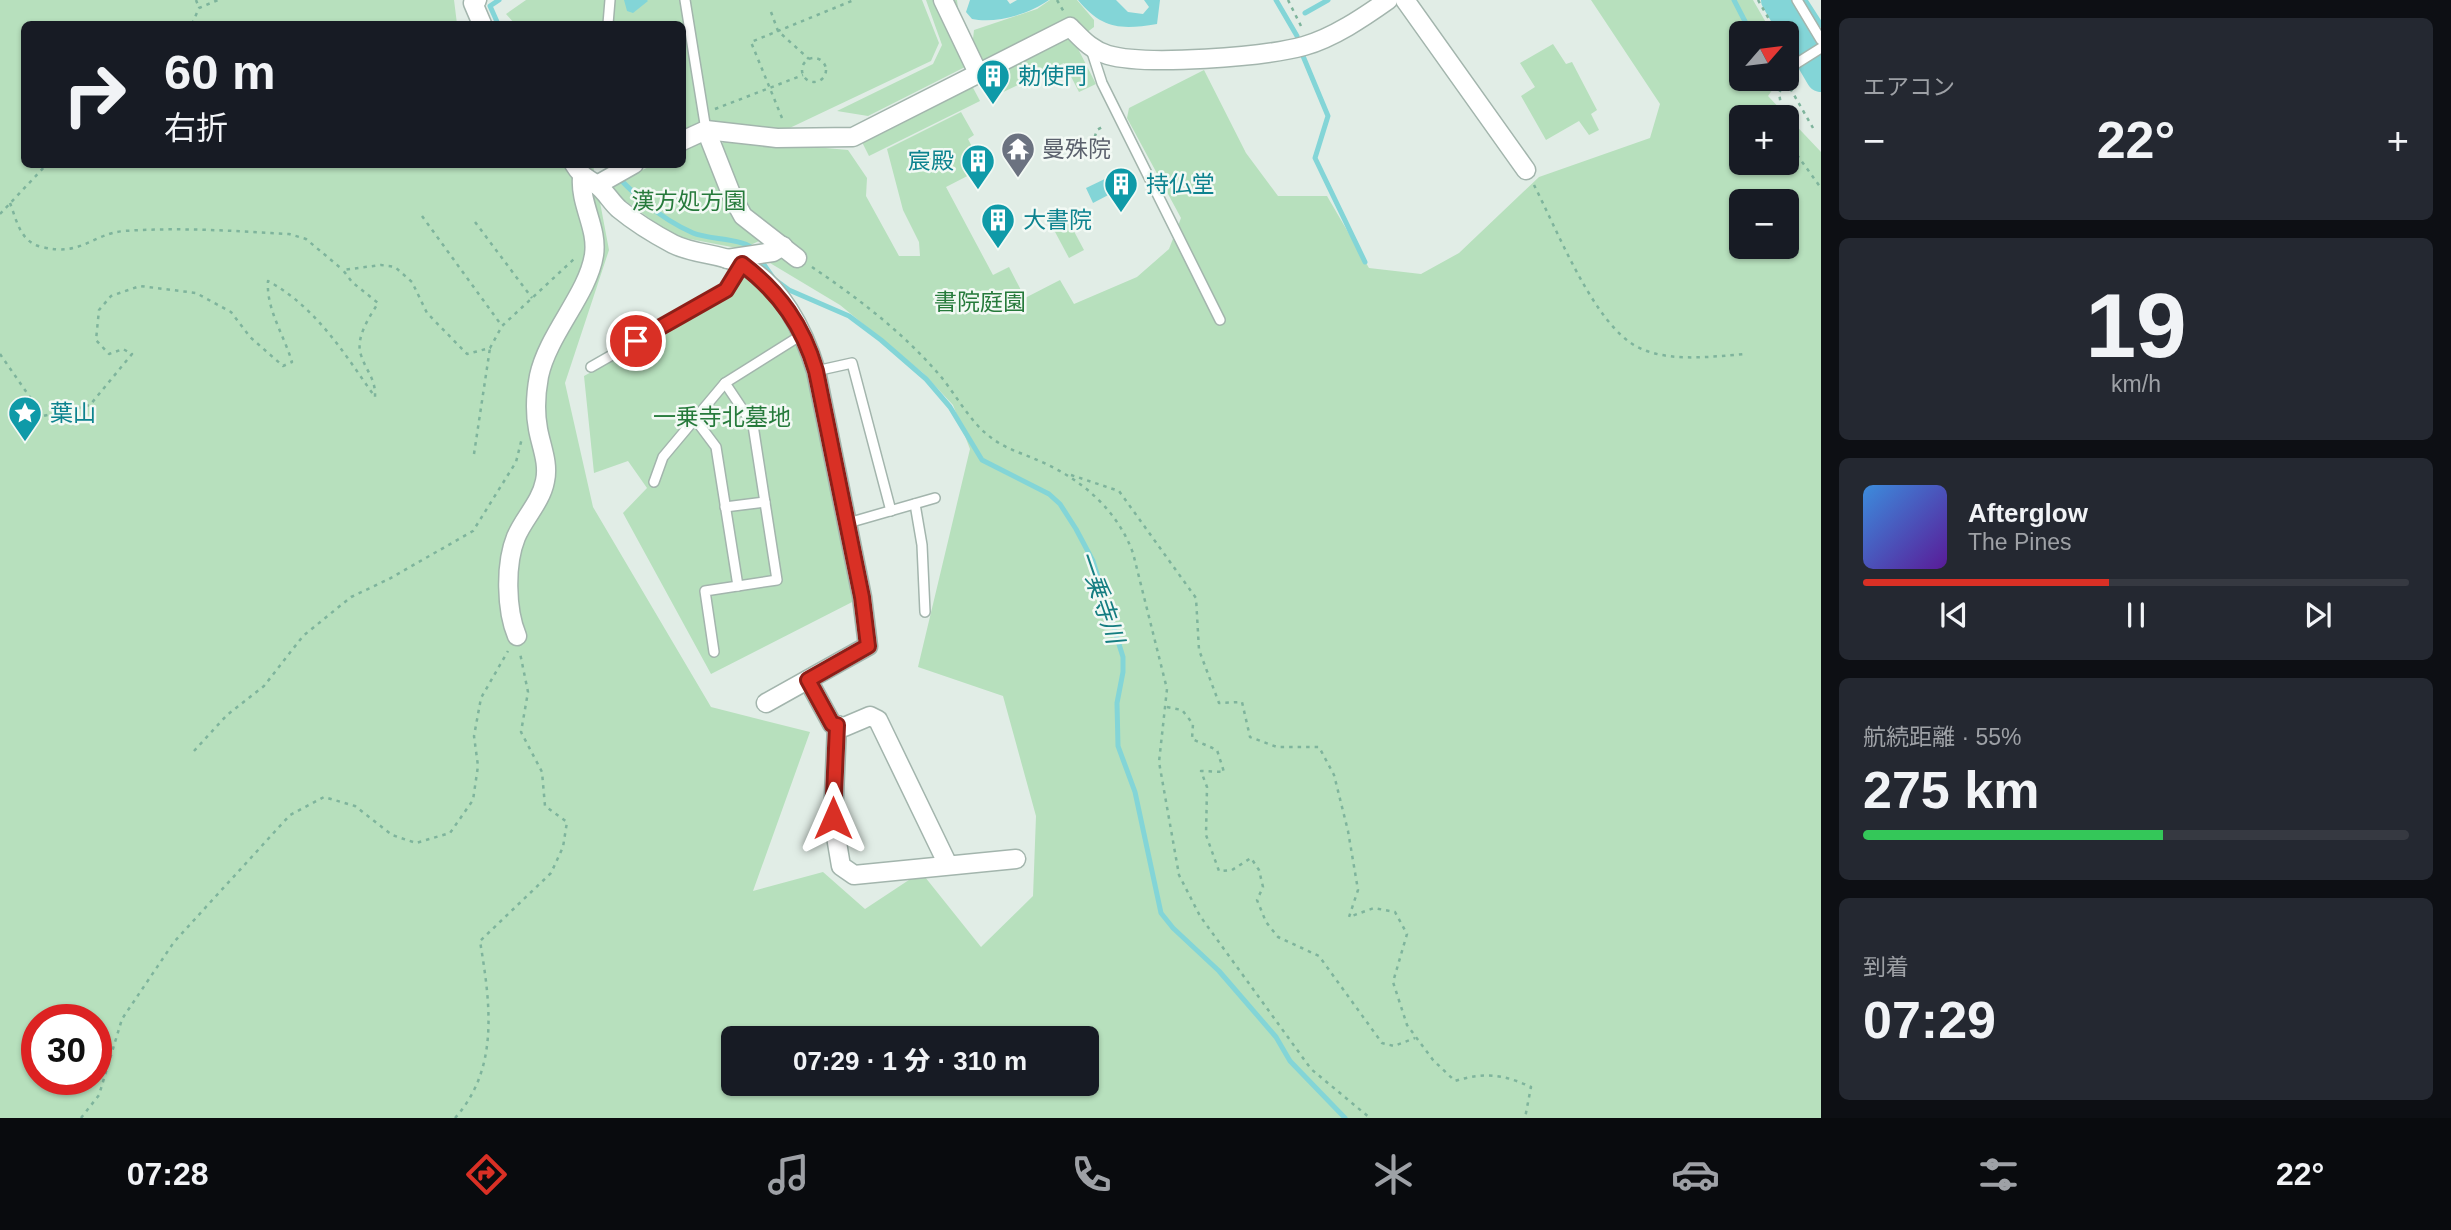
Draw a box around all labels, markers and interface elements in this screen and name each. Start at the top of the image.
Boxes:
north arrow [1729,21,1799,91]
map controls [1729,21,1799,259]
text: 60 m [164,45,276,99]
icon: right [49,49,140,140]
building icon: 勅使門 [974,57,1012,106]
place label: 勅使門 [1018,63,1087,89]
text: エアコン [1863,74,1955,100]
button: + [1729,105,1799,175]
text: 右折 [164,110,228,146]
text: 22° [2097,111,2175,169]
text: − [1863,120,1885,162]
text: + [2387,120,2409,162]
temple icon: 曼殊院 [999,130,1037,179]
place label: 曼殊院 [1042,136,1111,162]
building icon: 宸殿 [959,142,997,191]
place label: 宸殿 [908,148,954,174]
building icon: 持仏堂 [1102,165,1140,214]
place label: 持仏堂 [1146,171,1215,197]
park label: 漢方処方園 [632,188,747,214]
button: − [1729,189,1799,259]
building icon: 大書院 [979,201,1017,250]
place label: 大書院 [1023,207,1092,233]
text: 19 [2085,275,2187,376]
park label: 書院庭園 [934,289,1026,315]
pin [606,311,666,371]
icon: arrive [617,322,655,360]
text: km/h [2111,371,2161,397]
place icon: 葉山 [6,394,44,443]
place label: 葉山 [50,400,96,426]
park label: 一乗寺北墓地 [653,404,791,430]
text: Afterglow [1968,498,2088,528]
text: The Pines [1968,529,2072,555]
water label: 一乗寺川 [1073,547,1130,650]
icon: previous [1935,596,1973,634]
icon: pause [2117,596,2155,634]
icon: next [2299,596,2337,634]
text: 航続距離 · 55% [1863,724,2021,750]
text: 275 km [1863,761,2039,819]
position arrow [796,781,870,855]
text: 到着 [1863,954,1909,980]
text: 07:29 [1863,991,1996,1049]
speed limit sign: 30 [21,1004,112,1095]
text: 07:29 · 1 分 · 310 m [793,1046,1027,1076]
icon: directions [462,1150,511,1199]
icon: music [764,1150,813,1199]
icon: phone [1067,1150,1116,1199]
icon: climate [1369,1150,1418,1199]
icon: car [1671,1150,1720,1199]
icon: filters [1974,1150,2023,1199]
text: 07:28 [127,1156,209,1192]
text: 22° [2276,1156,2324,1192]

